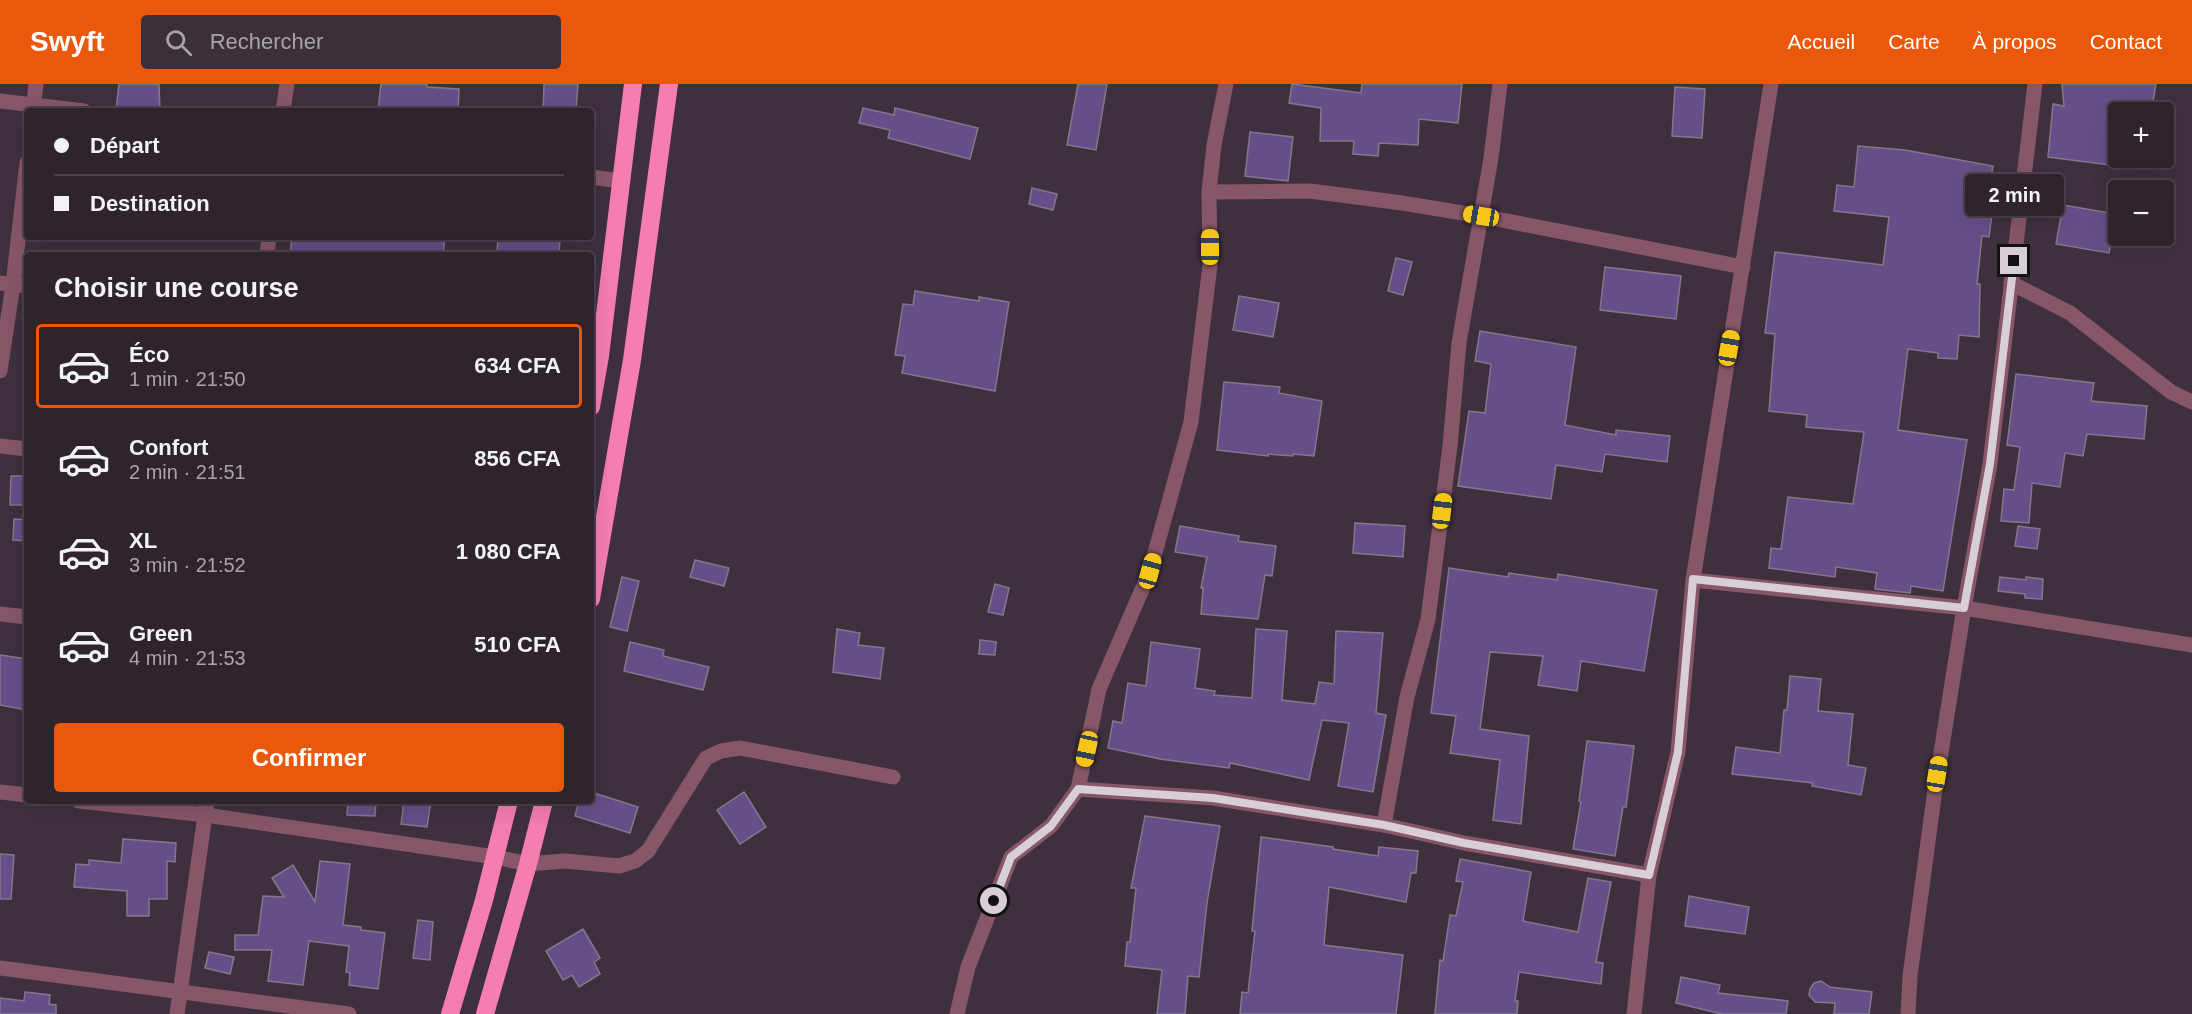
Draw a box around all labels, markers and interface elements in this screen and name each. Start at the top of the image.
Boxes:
search box [141,15,561,69]
text: Swyft [30,26,105,57]
icon: search [162,26,195,59]
text: Rechercher [210,29,323,54]
text: Accueil [1788,30,1855,53]
text: Carte [1888,30,1940,53]
text: À propos [1973,30,2057,53]
text: Contact [2090,30,2162,53]
map controls [2108,102,2174,246]
button: + [2108,102,2174,168]
text: Départ [90,133,160,158]
callout: 2 min [1964,174,2064,216]
button: − [2108,180,2174,246]
text: 2 min [1988,184,2041,206]
text: Destination [90,191,210,216]
car [1462,204,1500,228]
car [1201,229,1219,265]
route end [2000,247,2027,274]
text: Choisir une course [54,273,299,303]
car [1717,329,1741,367]
icon: car [57,339,111,393]
text: Éco [129,342,169,367]
text: 634 CFA [474,353,561,378]
text: 1 min · 21:50 [129,368,246,390]
icon: car [57,432,111,486]
text: Confort [129,435,208,460]
text: 856 CFA [474,446,561,471]
text: 2 min · 21:51 [129,461,246,483]
car [1431,492,1453,530]
icon: car [57,525,111,579]
text: XL [129,528,157,553]
text: 1 080 CFA [456,539,561,564]
car [1137,551,1163,591]
text: 3 min · 21:52 [129,554,246,576]
icon: car [57,618,111,672]
text: Green [129,621,193,646]
text: 510 CFA [474,632,561,657]
text: 4 min · 21:53 [129,647,246,669]
button: Confirmer [54,723,564,792]
car [1074,730,1100,768]
car [1925,755,1949,793]
route start [980,887,1007,914]

